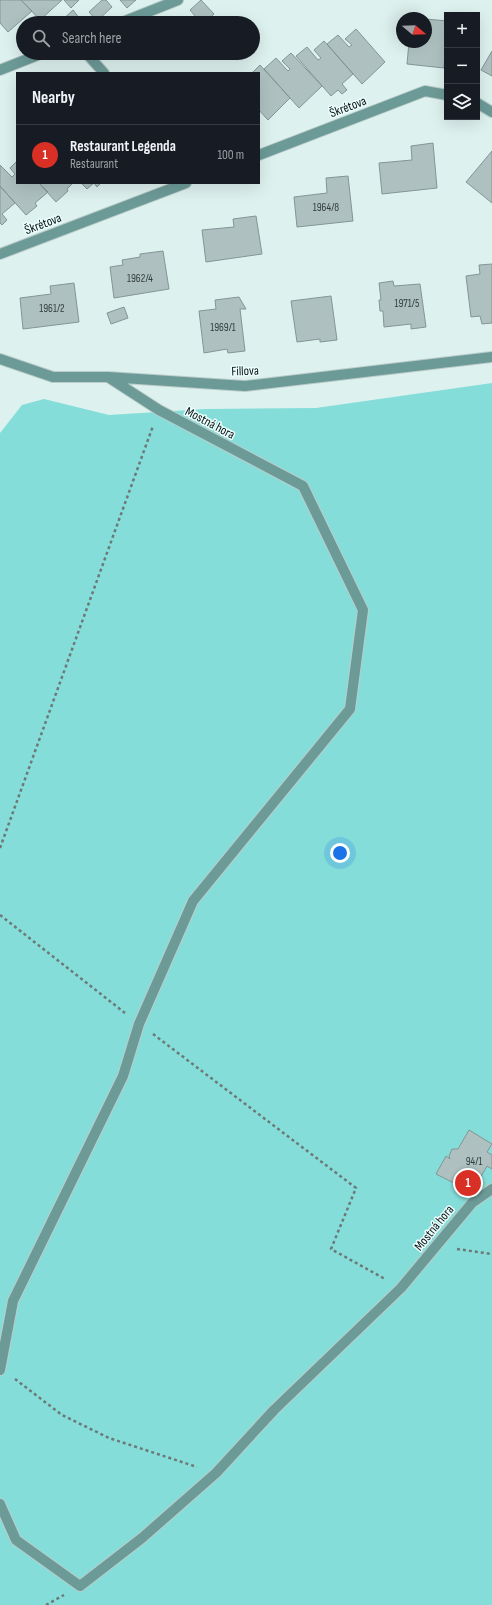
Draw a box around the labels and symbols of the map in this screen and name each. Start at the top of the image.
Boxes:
north arrow [396,12,432,48]
street label: Škrétova [327,92,369,121]
house number: 1964/8 [313,201,339,214]
street label: Škrétova [22,209,64,238]
house number: 1962/4 [127,272,153,285]
house number: 1971/5 [395,297,419,310]
house number: 1961/2 [39,302,65,315]
house number: 1969/1 [210,321,236,334]
street label: Fillova [231,363,259,379]
street label: Mostná hora [182,403,238,443]
your location [330,843,350,863]
house number: 94/1 [466,1155,482,1168]
pin: 1 [455,1168,481,1198]
street label: Mostná hora [411,1202,457,1254]

